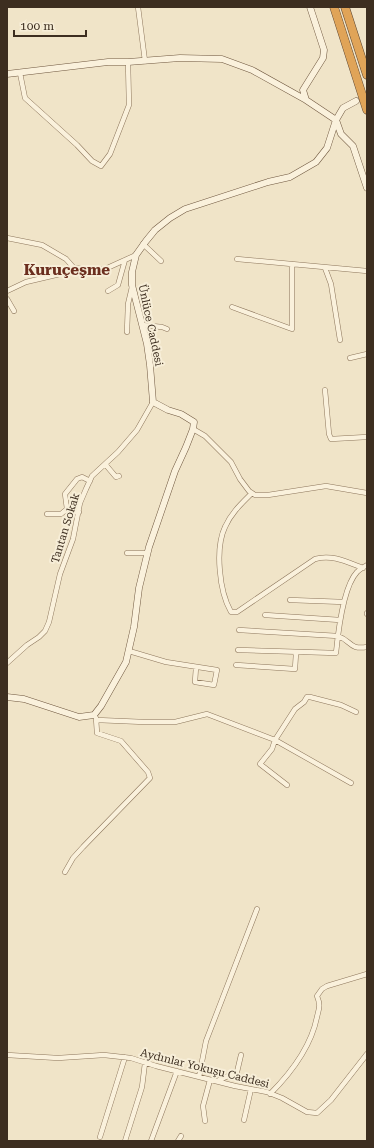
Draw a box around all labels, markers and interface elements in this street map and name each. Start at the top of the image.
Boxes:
scale bar [14,12,86,38]
text: 100 m [20,19,54,33]
district label: Kuruçeşme [24,261,110,279]
street label: Ünlüce Caddesi [135,283,167,368]
street label: Tantan Sokak [49,491,82,565]
street label: Aydınlar Yokuşu Caddesi [139,1046,271,1091]

